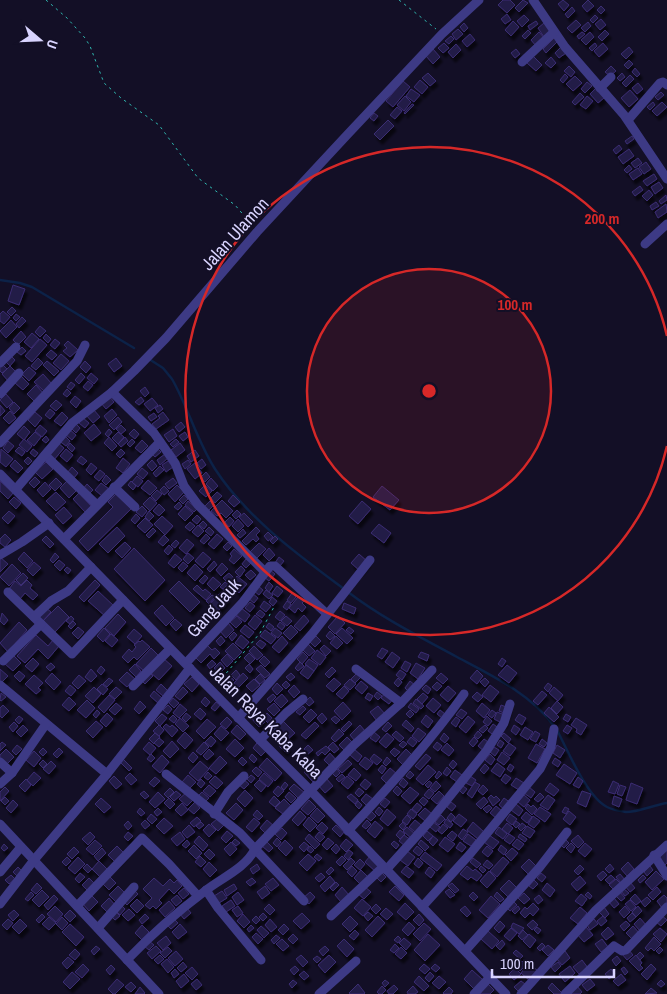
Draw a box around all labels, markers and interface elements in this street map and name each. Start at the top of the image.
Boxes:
north arrow [15,15,65,65]
text: U [42,37,62,51]
street label: Jalan Ulamon [195,192,274,276]
text: 200 m [585,208,619,229]
text: 100 m [498,294,532,315]
centre of rings [420,382,438,400]
street label: Gang Jauk [181,572,247,643]
street label: Jalan Raya Kaba Kaba [204,659,329,784]
scale bar [492,946,614,978]
text: 100 m [500,953,534,974]

